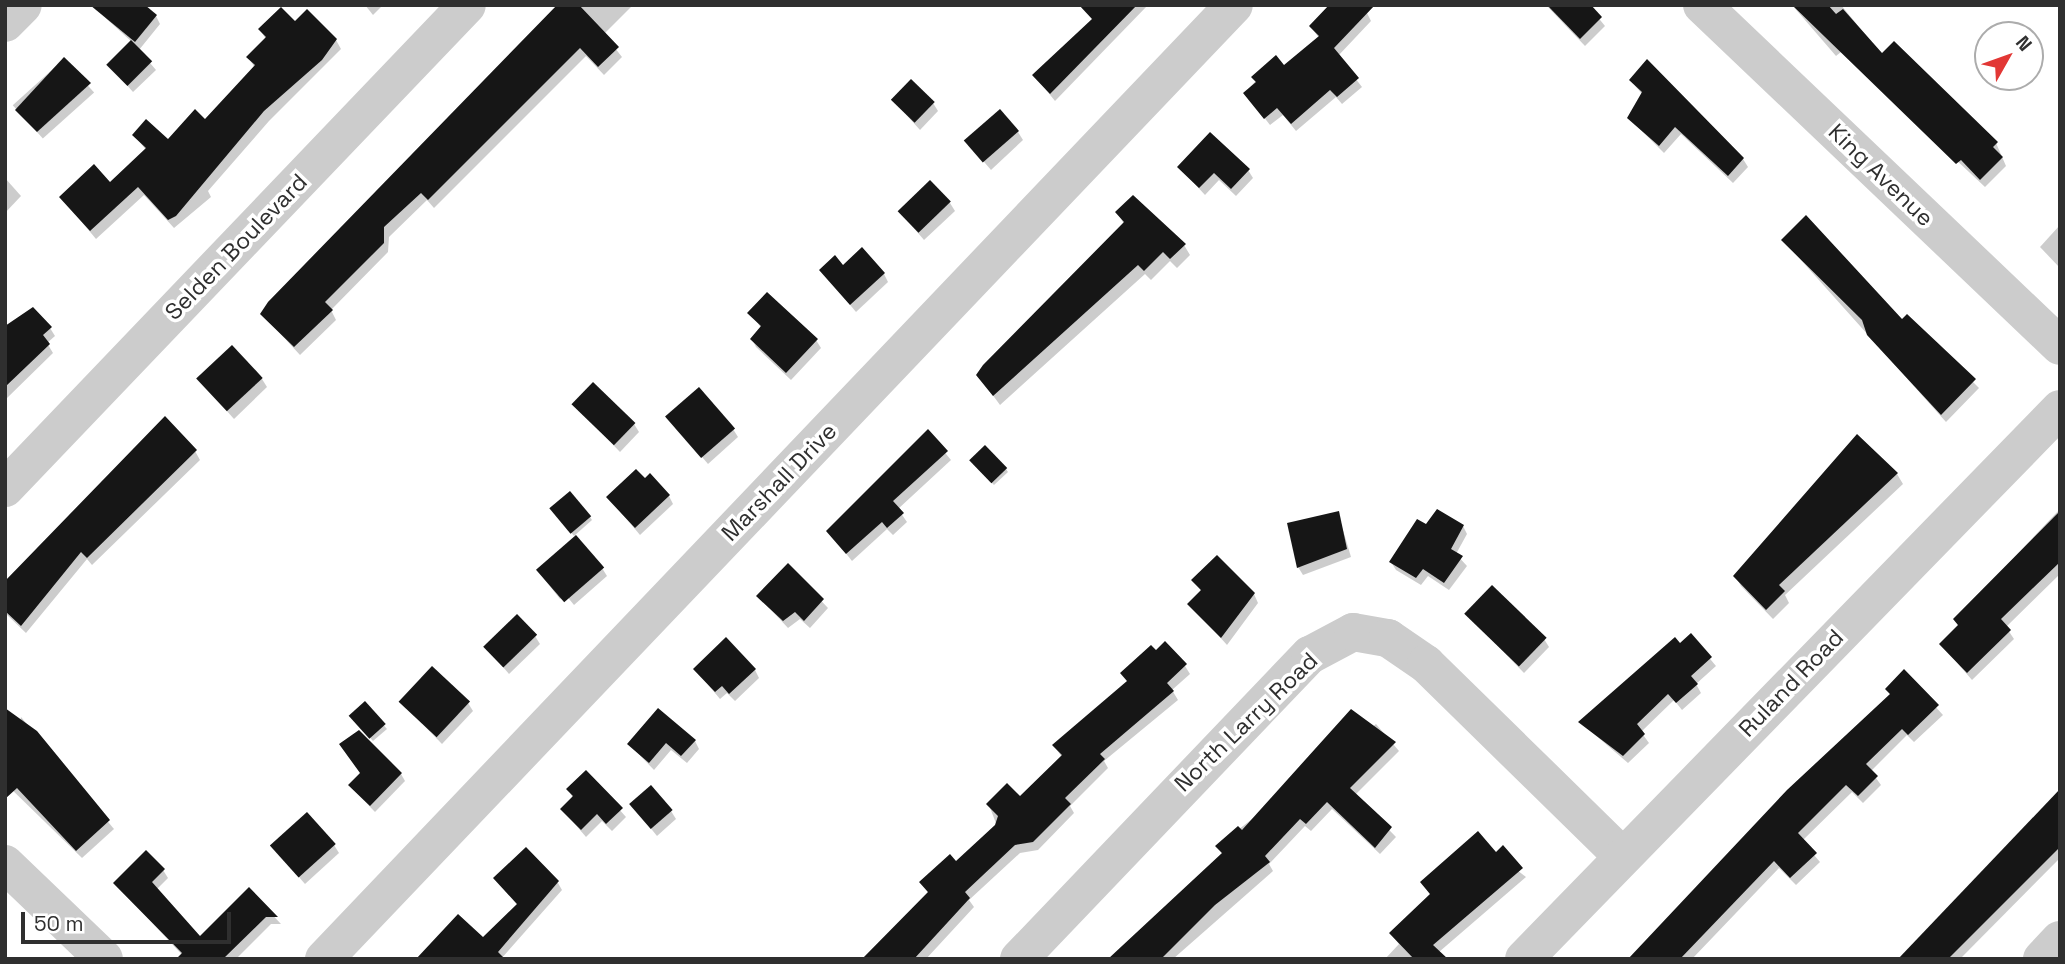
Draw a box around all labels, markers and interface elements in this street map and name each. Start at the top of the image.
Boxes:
north arrow [1974,21,2044,91]
text: N [2010,31,2038,56]
street label: King Avenue [1823,118,1939,232]
street label: Selden Boulevard [159,168,313,326]
street label: Marshall Drive [716,417,842,547]
street label: Ruland Road [1733,624,1849,742]
street label: North Larry Road [1169,647,1323,797]
scale bar [24,898,234,942]
text: 50 m [34,910,84,937]

